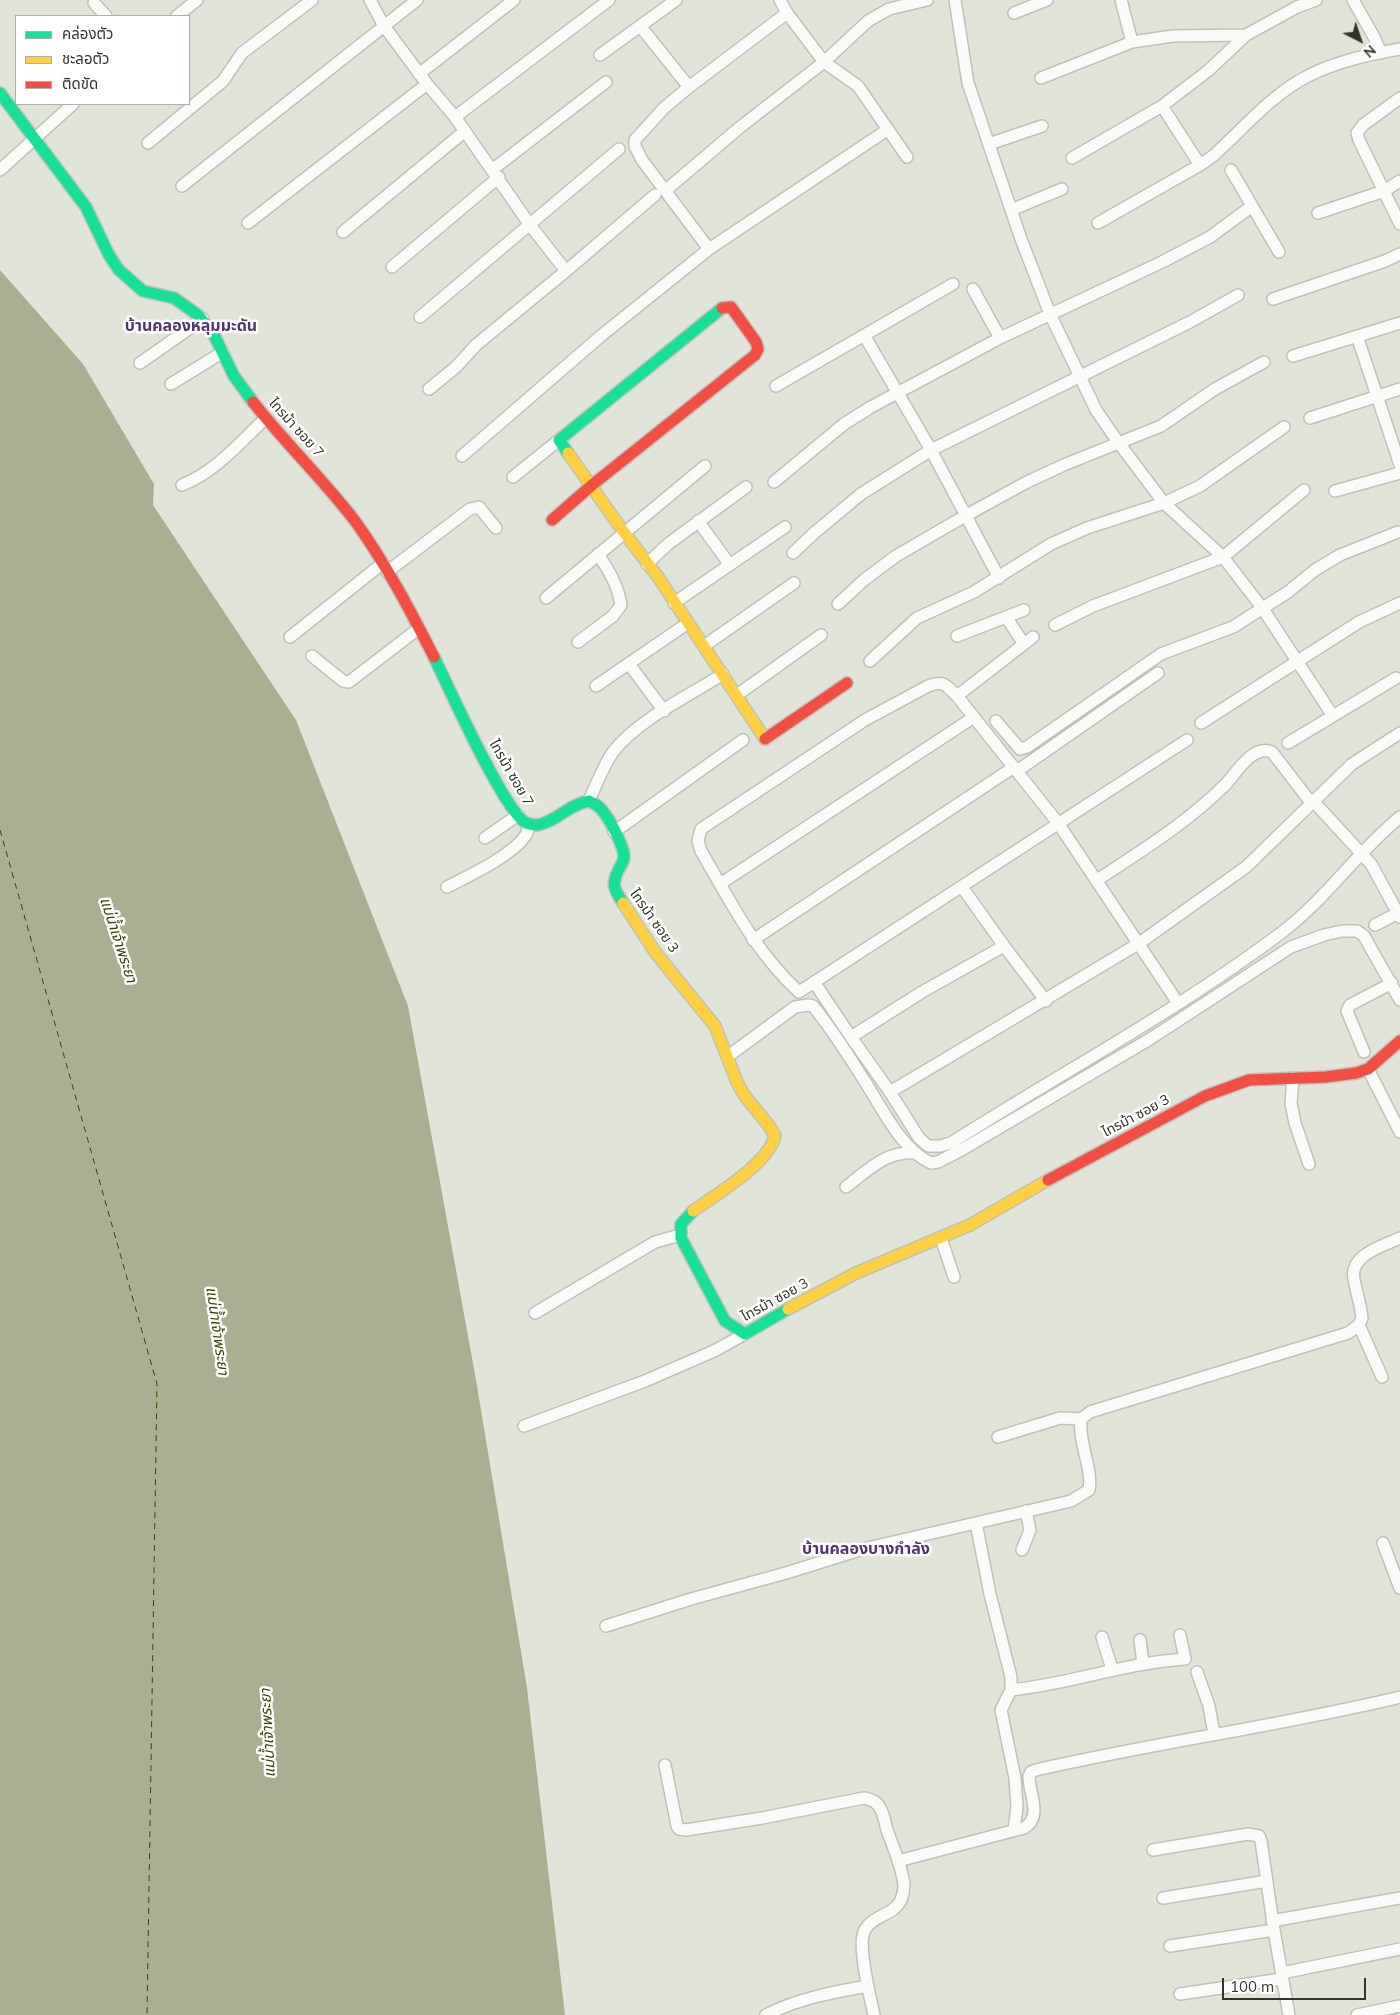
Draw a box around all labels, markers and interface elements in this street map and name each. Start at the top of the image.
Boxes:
legend [15,15,190,105]
north arrow [1335,15,1385,65]
text: คล่องตัว [62,24,113,43]
text: N [1360,41,1380,62]
text: ชะลอตัว [62,49,109,68]
text: ติดขัด [62,74,98,93]
district label: บ้านคลองหลุมมะดัน [125,316,257,336]
street label: ไทรม้า ซอย 7 [265,395,327,461]
street label: ไทรม้า ซอย 7 [485,737,537,809]
street label: ไทรม้า ซอย 3 [626,886,682,956]
water label: แม่น้ำเจ้าพระยา [96,895,140,985]
street label: ไทรม้า ซอย 3 [1100,1091,1172,1141]
street label: ไทรม้า ซอย 3 [739,1275,811,1325]
water label: แม่น้ำเจ้าพระยา [202,1286,232,1376]
district label: บ้านคลองบางกำลัง [802,1539,930,1559]
water label: แม่น้ำเจ้าพระยา [257,1688,279,1778]
scale bar [1225,1968,1369,2000]
text: 100 m [1230,1977,1274,1996]

